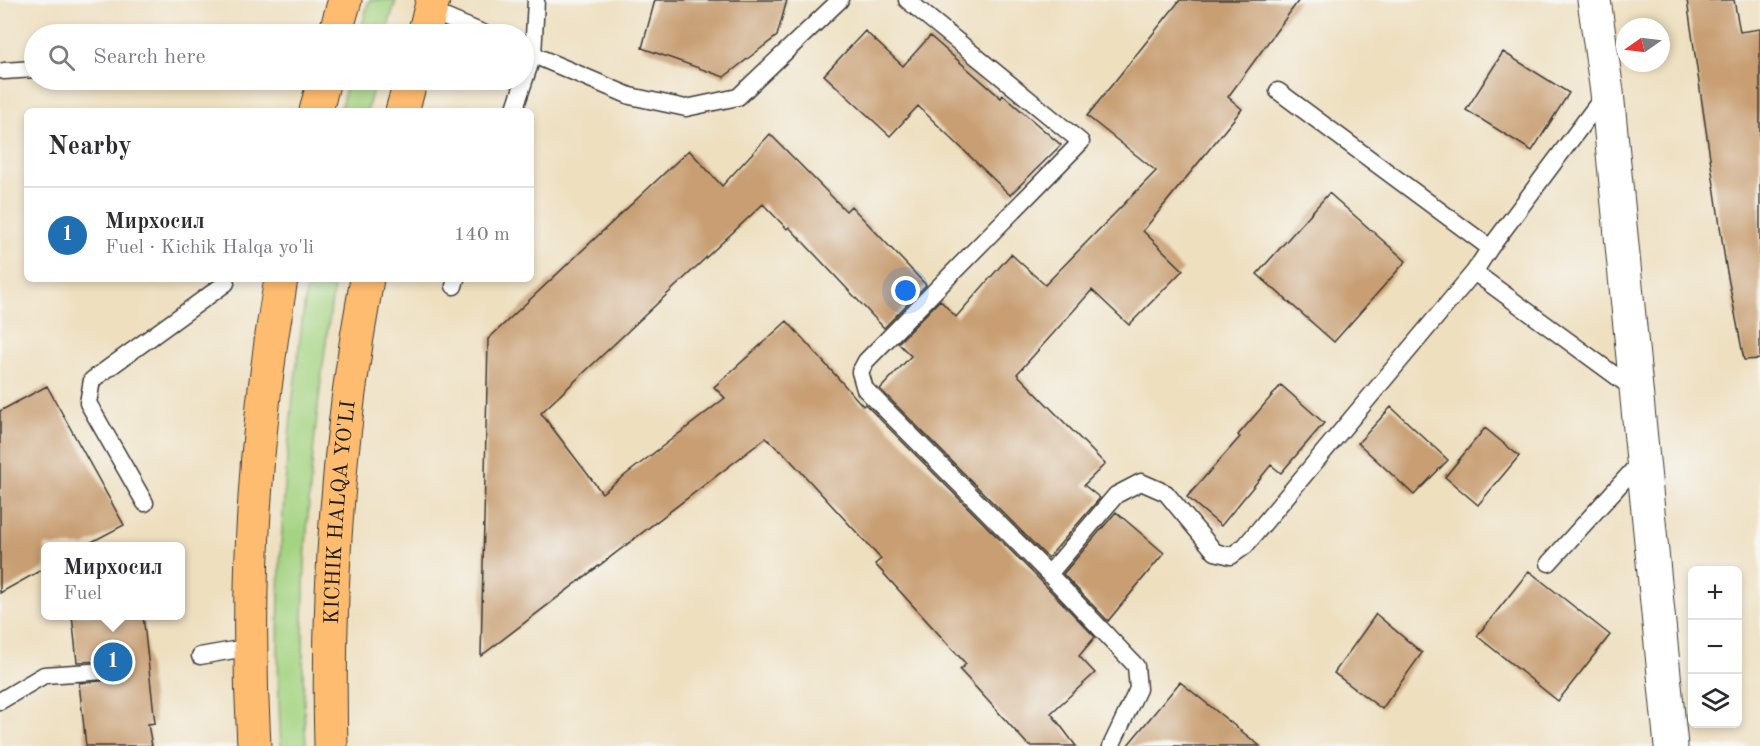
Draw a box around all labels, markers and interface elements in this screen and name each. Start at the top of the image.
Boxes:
north arrow [1616,18,1670,72]
search box [24,24,534,90]
icon: search [45,41,78,74]
text: Search here [93,46,206,68]
text: Nearby [48,134,132,160]
text: Мирхосил [105,211,205,233]
text: 1 [62,225,73,245]
text: 140 m [454,225,510,245]
text: Fuel · Kichik Halqa yo'li [105,238,314,258]
your location [891,276,920,305]
street label: KICHIK HALQA YO'LI [322,399,360,625]
popup [41,542,185,620]
text: Мирхосил [63,557,163,579]
map controls [1688,566,1742,728]
button: + [1688,566,1742,620]
text: Fuel [63,584,102,604]
button: − [1688,620,1742,674]
pin: 1 [94,640,132,684]
button: layers [1688,674,1742,728]

